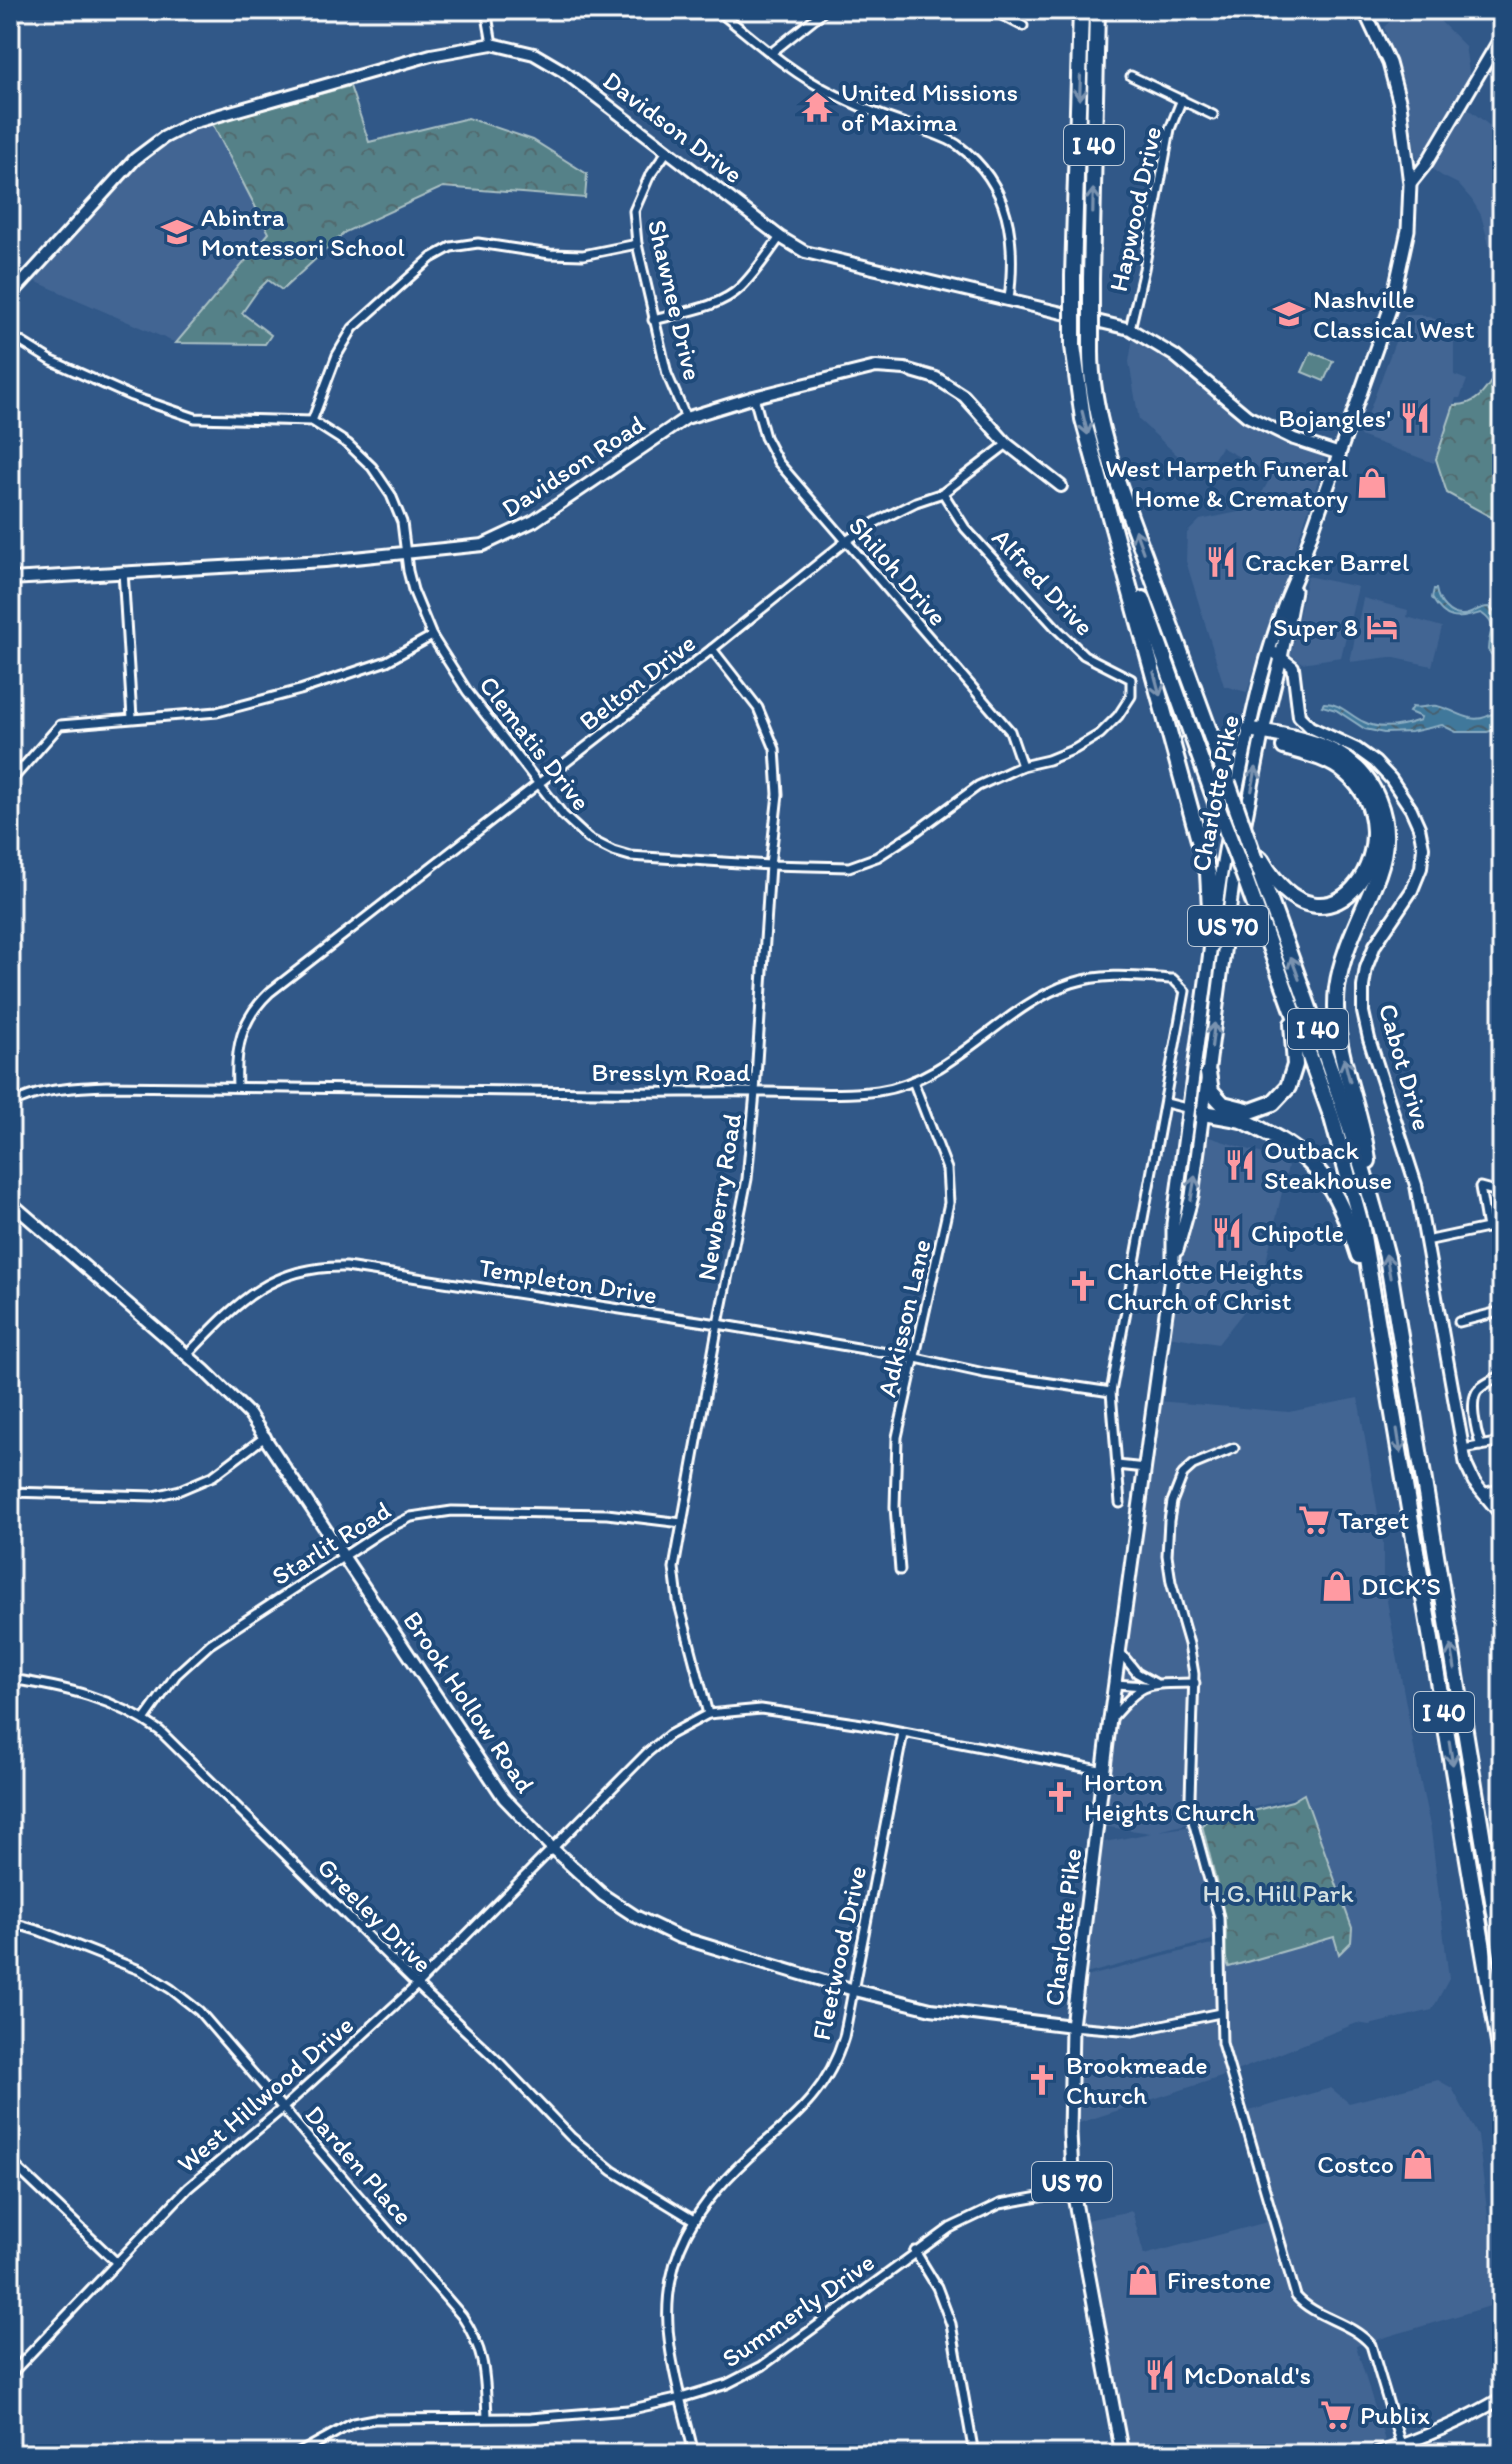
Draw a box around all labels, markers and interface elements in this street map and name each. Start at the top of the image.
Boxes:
street label: Davidson Drive [597,64,749,190]
one-way arrow [1072,74,1087,101]
place label: United Missions of Maxima [841,76,1018,138]
temple icon: United Missions of Maxima [800,90,834,124]
street label: Hapwood Drive [1102,124,1168,294]
road number: I 40 [1064,125,1124,165]
one-way arrow [1085,188,1101,215]
place label: Abintra Montessori School [201,201,405,263]
school or university icon: Abintra Montessori School [160,215,194,249]
street label: Shawnee Drive [641,217,709,383]
place label: Nashville Classical West [1313,283,1475,345]
school or university icon: Nashville Classical West [1272,297,1306,331]
restaurant icon: Bojangles' [1398,401,1432,435]
place label: Bojangles' [1278,402,1391,434]
street label: Davidson Road [495,408,651,524]
one-way arrow [1078,410,1093,436]
place label: West Harpeth Funeral Home & Crematory [1105,452,1348,514]
shop icon: West Harpeth Funeral Home & Crematory [1355,466,1389,500]
street label: Shiloh Drive [842,510,954,632]
street label: Alfred Drive [985,522,1101,642]
one-way arrow [1131,529,1146,554]
restaurant icon: Cracker Barrel [1204,545,1238,579]
place label: Cracker Barrel [1245,546,1409,578]
hotel icon: Super 8 [1365,610,1399,644]
place label: Super 8 [1273,611,1358,643]
street label: Belton Drive [573,627,701,737]
street label: Clematis Drive [473,669,597,817]
one-way arrow [1150,671,1165,697]
street label: Charlotte Pike [1184,712,1246,874]
one-way arrow [1247,766,1262,792]
road number: US 70 [1188,906,1268,946]
one-way arrow [1287,956,1301,981]
street label: Cabot Drive [1372,1000,1438,1134]
road number: I 40 [1288,1009,1348,1049]
one-way arrow [1206,1023,1221,1049]
street label: Bresslyn Road [592,1056,751,1088]
one-way arrow [1338,1058,1353,1084]
street label: Newberry Road [690,1111,748,1283]
place label: Outback Steakhouse [1264,1134,1392,1196]
restaurant icon: Outback Steakhouse [1223,1148,1257,1182]
one-way arrow [1186,1176,1201,1201]
restaurant icon: Chipotle [1210,1216,1244,1250]
place label: Chipotle [1251,1217,1344,1249]
street label: Adkisson Lane [870,1236,938,1400]
street label: Templeton Drive [477,1251,659,1311]
one-way arrow [1380,1254,1395,1279]
place label: Charlotte Heights Church of Christ [1107,1255,1304,1317]
church icon: Charlotte Heights Church of Christ [1066,1269,1100,1303]
one-way arrow [1392,1428,1407,1453]
street label: Starlit Road [266,1494,396,1592]
supermarket icon: Target [1297,1503,1331,1537]
place label: Target [1338,1504,1409,1536]
shop icon: DICK’S [1320,1569,1354,1603]
place label: DICK’S [1361,1570,1441,1602]
street label: Brook Hollow Road [396,1605,542,1799]
one-way arrow [1445,1645,1460,1670]
road number: I 40 [1414,1692,1474,1732]
one-way arrow [1444,1740,1459,1765]
place label: Horton Heights Church [1084,1766,1255,1828]
church icon: Horton Heights Church [1043,1780,1077,1814]
street label: Charlotte Pike [1037,1846,1089,2008]
street label: Greeley Drive [311,1851,439,1979]
street label: Fleetwood Drive [805,1863,873,2043]
park label: H.G. Hill Park [1202,1877,1354,1909]
street label: West Hillwood Drive [170,2009,360,2179]
place label: Brookmeade Church [1066,2049,1208,2111]
church icon: Brookmeade Church [1025,2063,1059,2097]
street label: Darden Place [298,2099,420,2231]
shop icon: Costco [1401,2147,1435,2181]
place label: Costco [1317,2148,1394,2180]
road number: US 70 [1032,2162,1112,2202]
street label: Summerly Drive [716,2246,880,2374]
shop icon: Firestone [1126,2263,1160,2297]
place label: Firestone [1167,2264,1271,2296]
restaurant icon: McDonald's [1143,2358,1177,2392]
place label: McDonald's [1184,2359,1311,2391]
supermarket icon: Publix [1319,2398,1353,2432]
place label: Publix [1360,2399,1430,2431]

